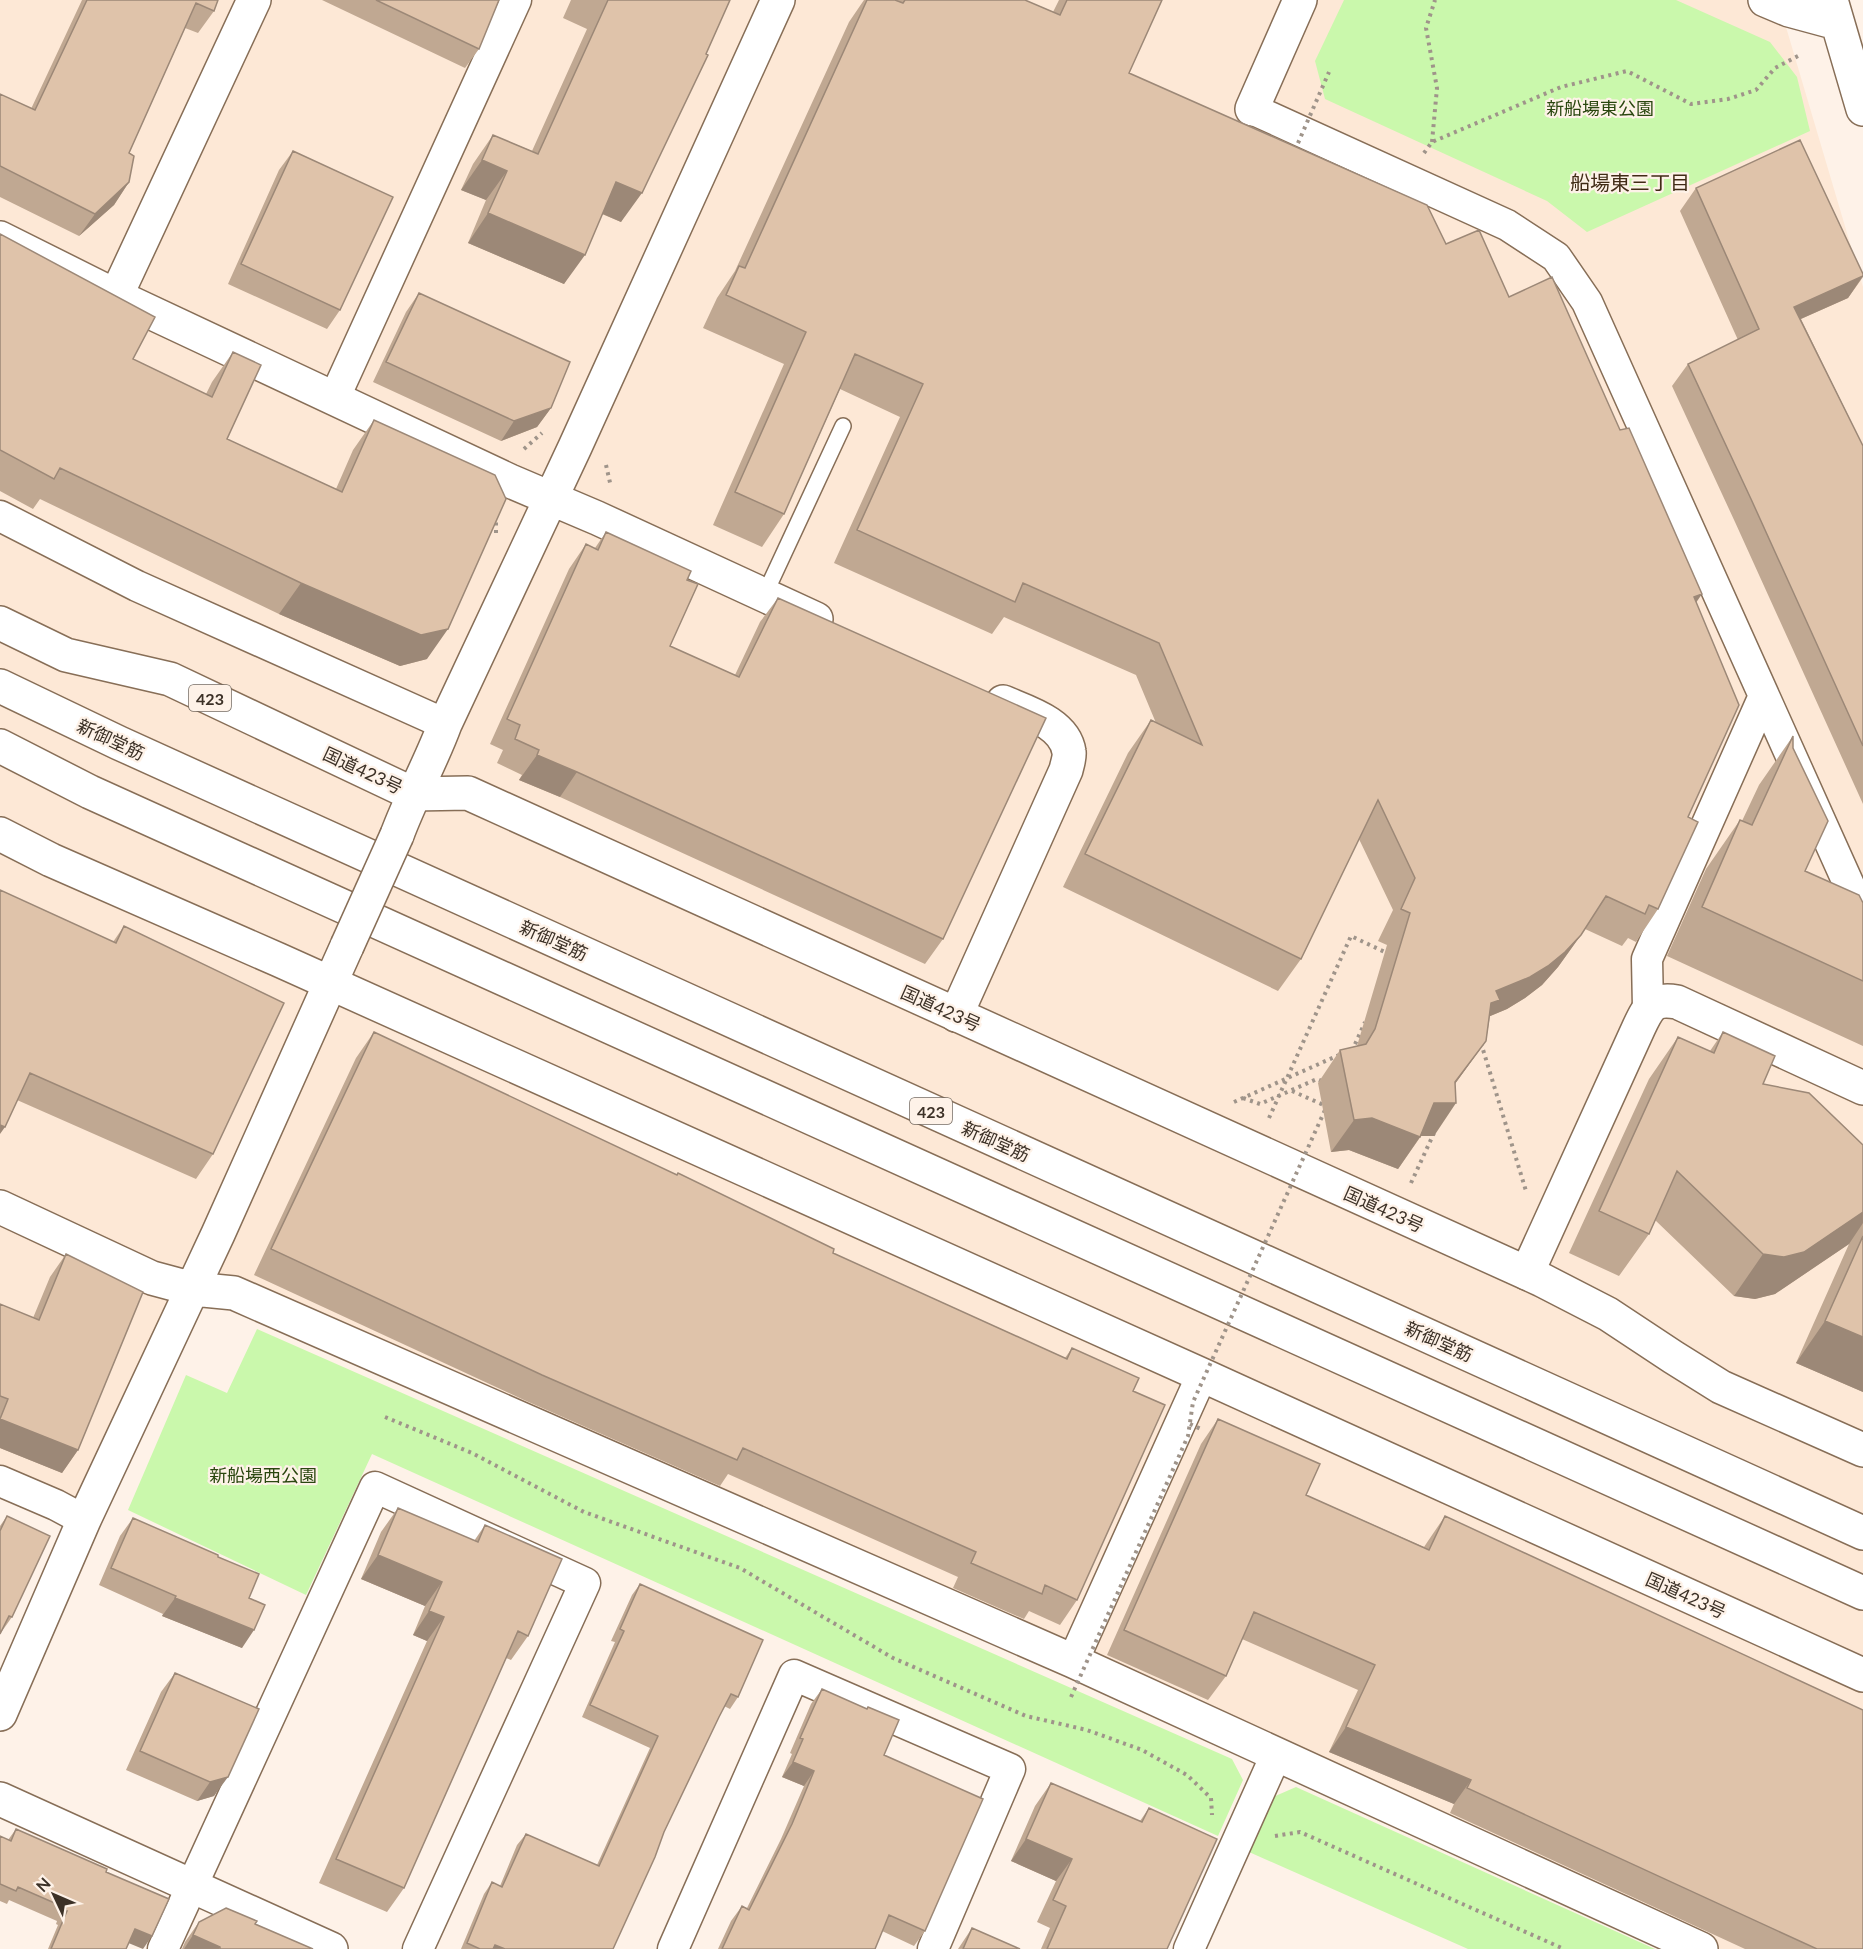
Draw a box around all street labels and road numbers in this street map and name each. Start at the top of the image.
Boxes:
road number: 423 [189,685,231,711]
street label: 新御堂筋 [74,714,148,764]
street label: 国道423号 [320,742,406,798]
street label: 新御堂筋 [517,915,591,965]
street label: 国道423号 [898,981,984,1035]
road number: 423 [910,1098,952,1124]
street label: 新御堂筋 [959,1116,1033,1166]
street label: 国道423号 [1341,1182,1427,1236]
street label: 新御堂筋 [1402,1316,1476,1366]
street label: 国道423号 [1643,1568,1729,1622]

